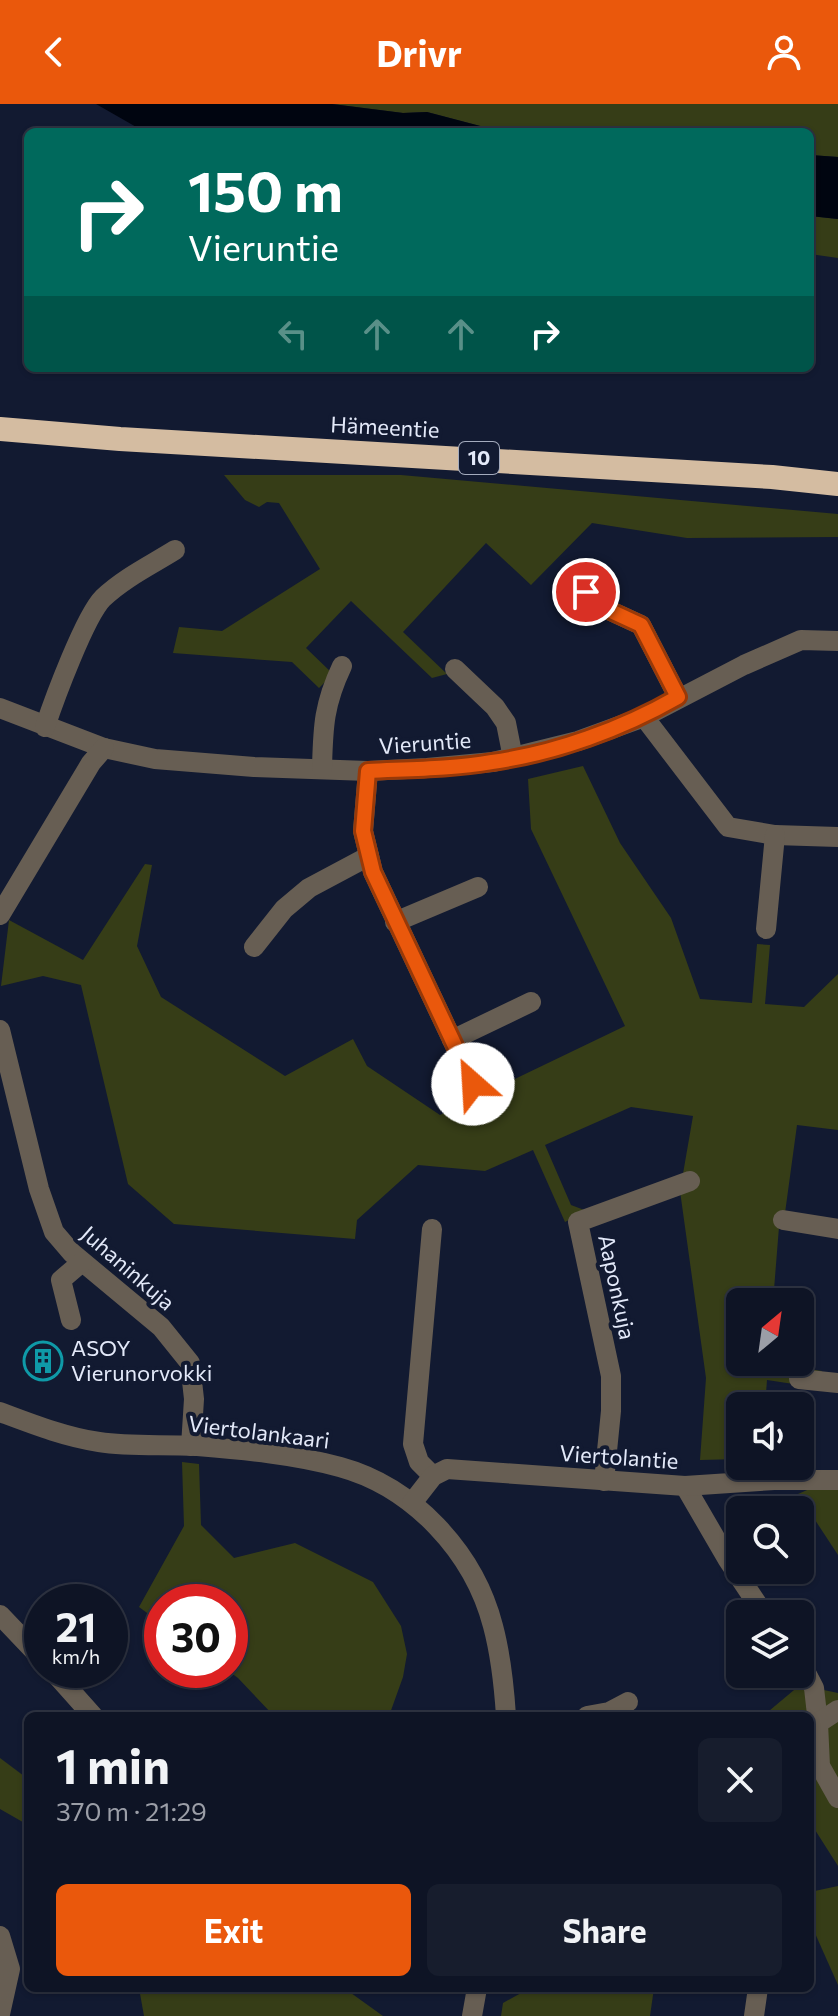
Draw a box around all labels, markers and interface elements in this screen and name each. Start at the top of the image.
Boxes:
icon: back [32,30,76,74]
text: Drivr [376,30,462,74]
icon: person [762,30,806,74]
text: 150 m [188,155,343,224]
icon: right [56,160,160,264]
text: Vieruntie [188,224,339,268]
icon: left [271,312,315,356]
icon: ahead [355,312,399,356]
icon: ahead [439,312,483,356]
icon: right [523,312,567,356]
street label: Hämeentie [330,410,440,443]
road number: 10 [459,442,499,474]
pin [552,558,620,626]
icon: arrive [564,570,608,614]
street label: Vieruntie [378,726,472,759]
position arrow [431,1042,515,1126]
street label: Juhaninkuja [76,1220,181,1316]
street label: Aaponkuja [593,1232,642,1342]
north arrow [726,1288,814,1376]
map controls [726,1288,814,1688]
place label: ASOY Vierunorvokki [71,1334,213,1386]
building icon: ASOY Vierunorvokki [22,1340,64,1382]
button: sound [726,1392,814,1480]
street label: Viertolankaari [187,1409,331,1454]
street label: Viertolantie [559,1439,679,1474]
button: search [726,1496,814,1584]
speed limit sign: 30 [144,1584,248,1688]
button: layers [726,1600,814,1688]
text: 21 [56,1601,96,1650]
text: km/h [52,1644,100,1668]
text: 1 min [56,1735,170,1794]
button: close [698,1738,782,1822]
text: 370 m · 21:29 [56,1795,207,1826]
button: Exit [56,1884,411,1976]
button: Share [427,1884,782,1976]

